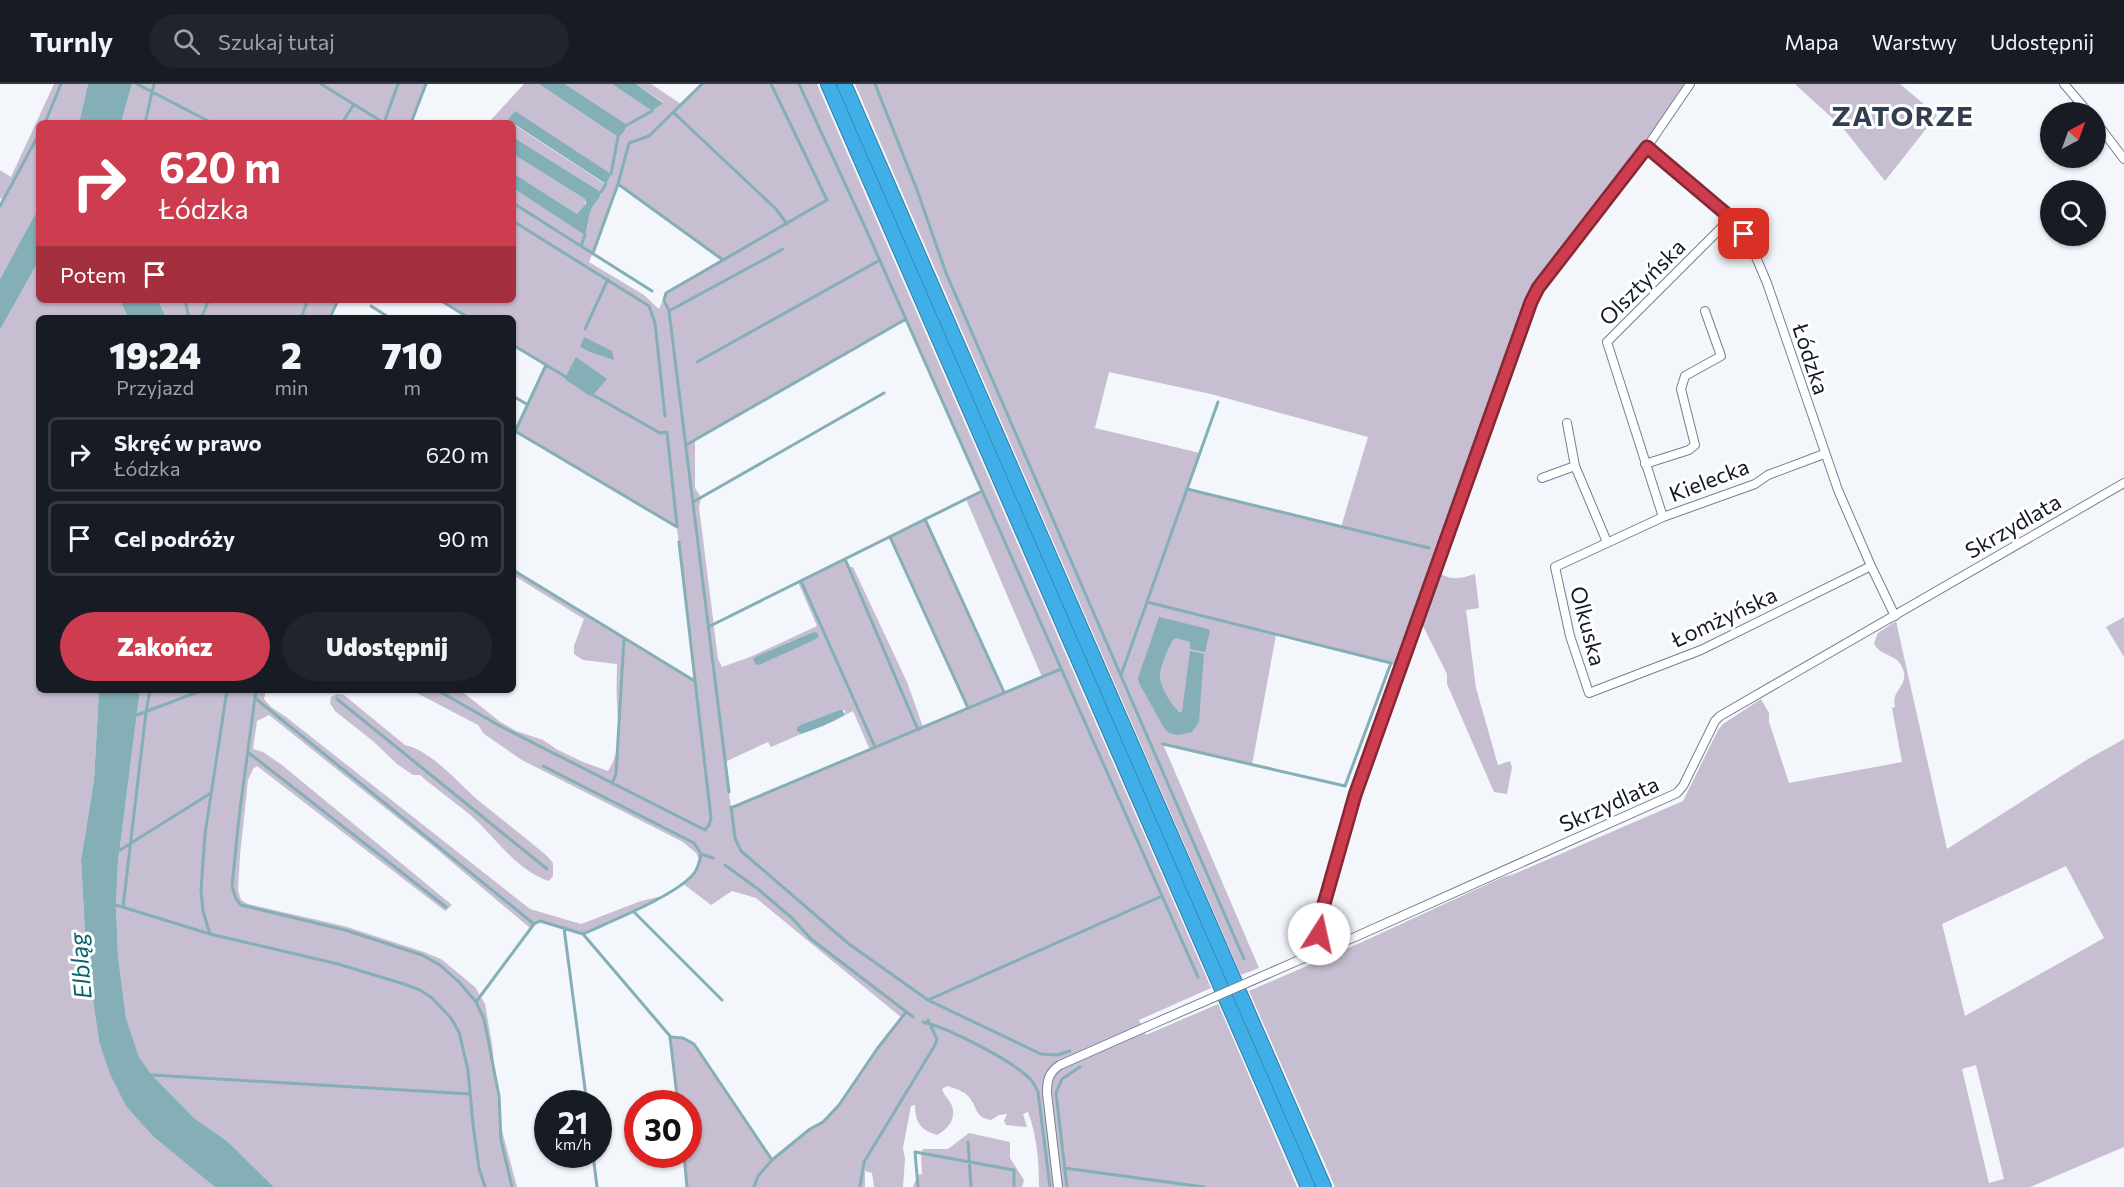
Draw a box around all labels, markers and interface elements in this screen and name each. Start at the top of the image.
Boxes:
search box [149,14,569,68]
text: Turnly [30,24,113,58]
icon: search [170,25,203,58]
text: Szukaj tutaj [218,28,335,55]
text: Mapa [1785,29,1839,54]
text: Warstwy [1872,29,1957,54]
text: Udostępnij [1990,29,2094,54]
district label: ZATORZE [1831,98,1975,132]
north arrow [2040,102,2106,168]
map controls [2040,102,2106,246]
text: 620 m [159,140,281,192]
icon: right [60,144,138,222]
button: search [2040,180,2106,246]
text: Łódzka [159,192,249,225]
pin [1718,208,1769,259]
icon: arrive [1727,217,1760,250]
street label: Olsztyńska [1593,233,1690,330]
icon: arrive [138,258,171,291]
text: Potem [60,261,126,288]
street label: Łódzka [1787,319,1836,398]
text: 19:24 [109,332,201,376]
text: 2 [281,332,302,376]
text: 710 [382,332,443,376]
text: Przyjazd [116,375,194,399]
text: min [274,375,308,399]
text: m [403,375,421,399]
text: Skręć w prawo [114,429,262,456]
icon: right [63,438,96,471]
text: 620 m [426,441,489,468]
street label: Kielecka [1665,452,1753,507]
text: Łódzka [114,456,180,480]
street label: Skrzydlata [1960,487,2065,564]
icon: arrive [63,522,96,555]
text: Cel podróży [114,525,235,552]
text: 90 m [438,525,489,552]
street label: Łomżyńska [1666,580,1781,653]
street label: Olkuska [1565,583,1612,669]
button: Zakończ [60,612,270,681]
button: Udostępnij [282,612,492,681]
street label: Skrzydlata [1555,770,1663,837]
position arrow [1287,902,1351,966]
water label: Elbląg [62,931,97,1000]
speed limit sign: 30 [624,1090,702,1168]
text: 21 [558,1103,588,1140]
text: km/h [555,1135,591,1153]

